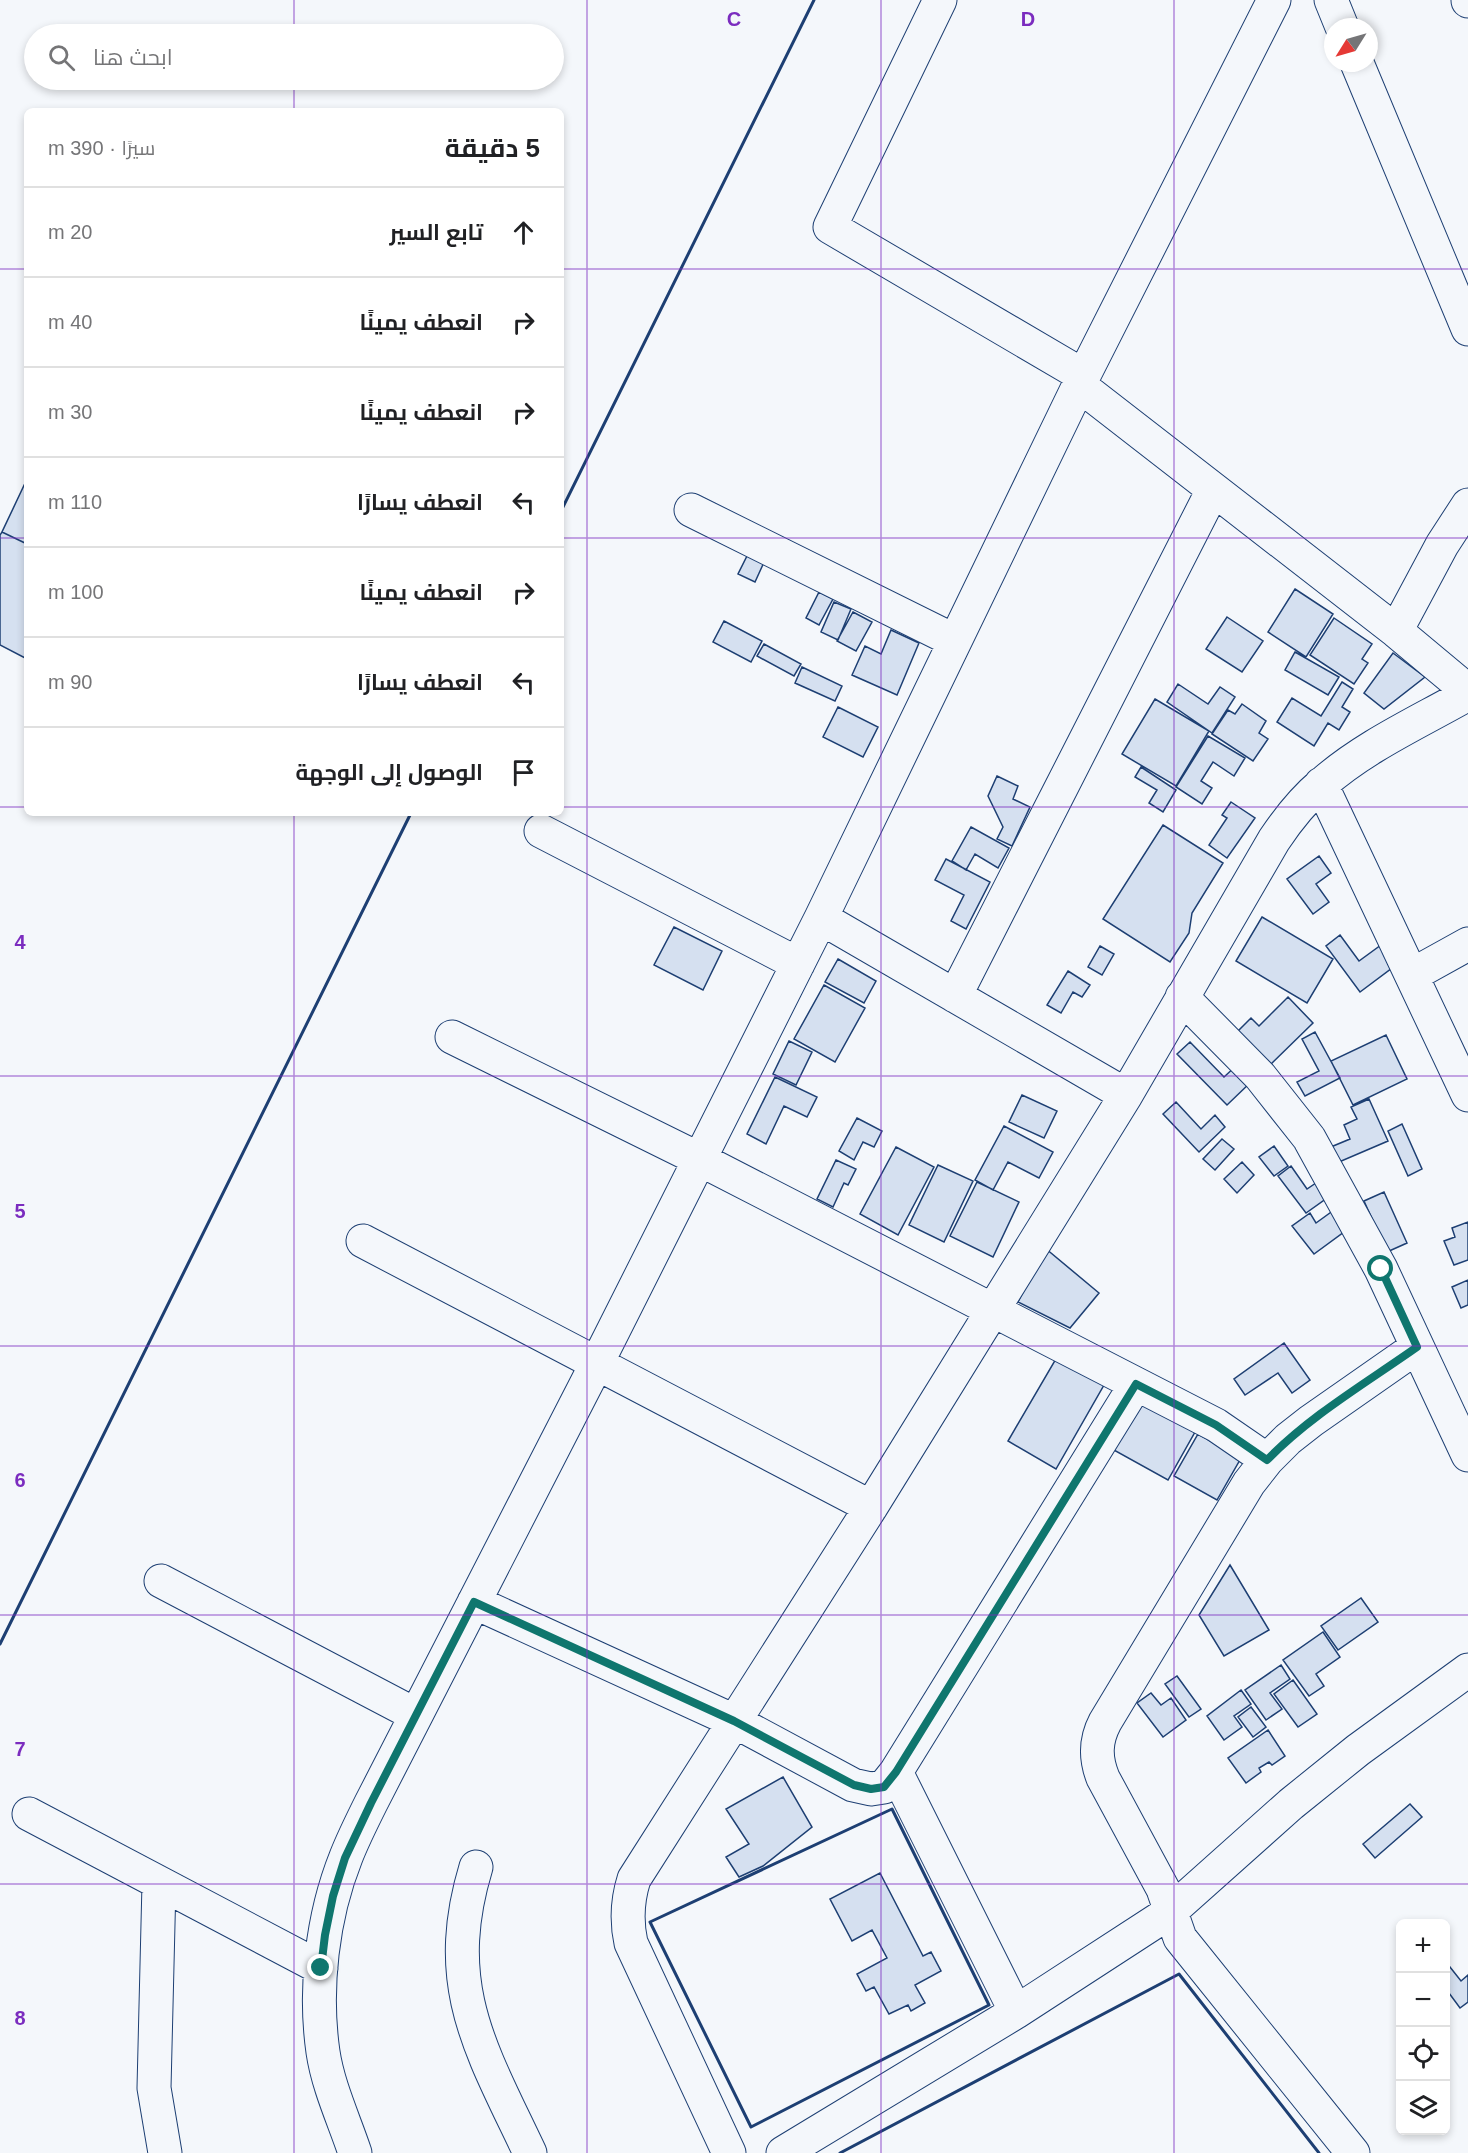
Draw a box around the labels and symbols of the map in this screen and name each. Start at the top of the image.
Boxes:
text: C [727,8,741,30]
text: D [1021,8,1035,30]
north arrow [1324,18,1378,72]
text: 4 [14,931,26,953]
text: 5 [14,1200,26,1222]
route start [1367,1255,1393,1281]
text: 6 [14,1469,26,1491]
text: 7 [14,1738,26,1760]
route end [307,1954,333,1980]
text: 8 [14,2007,26,2029]

